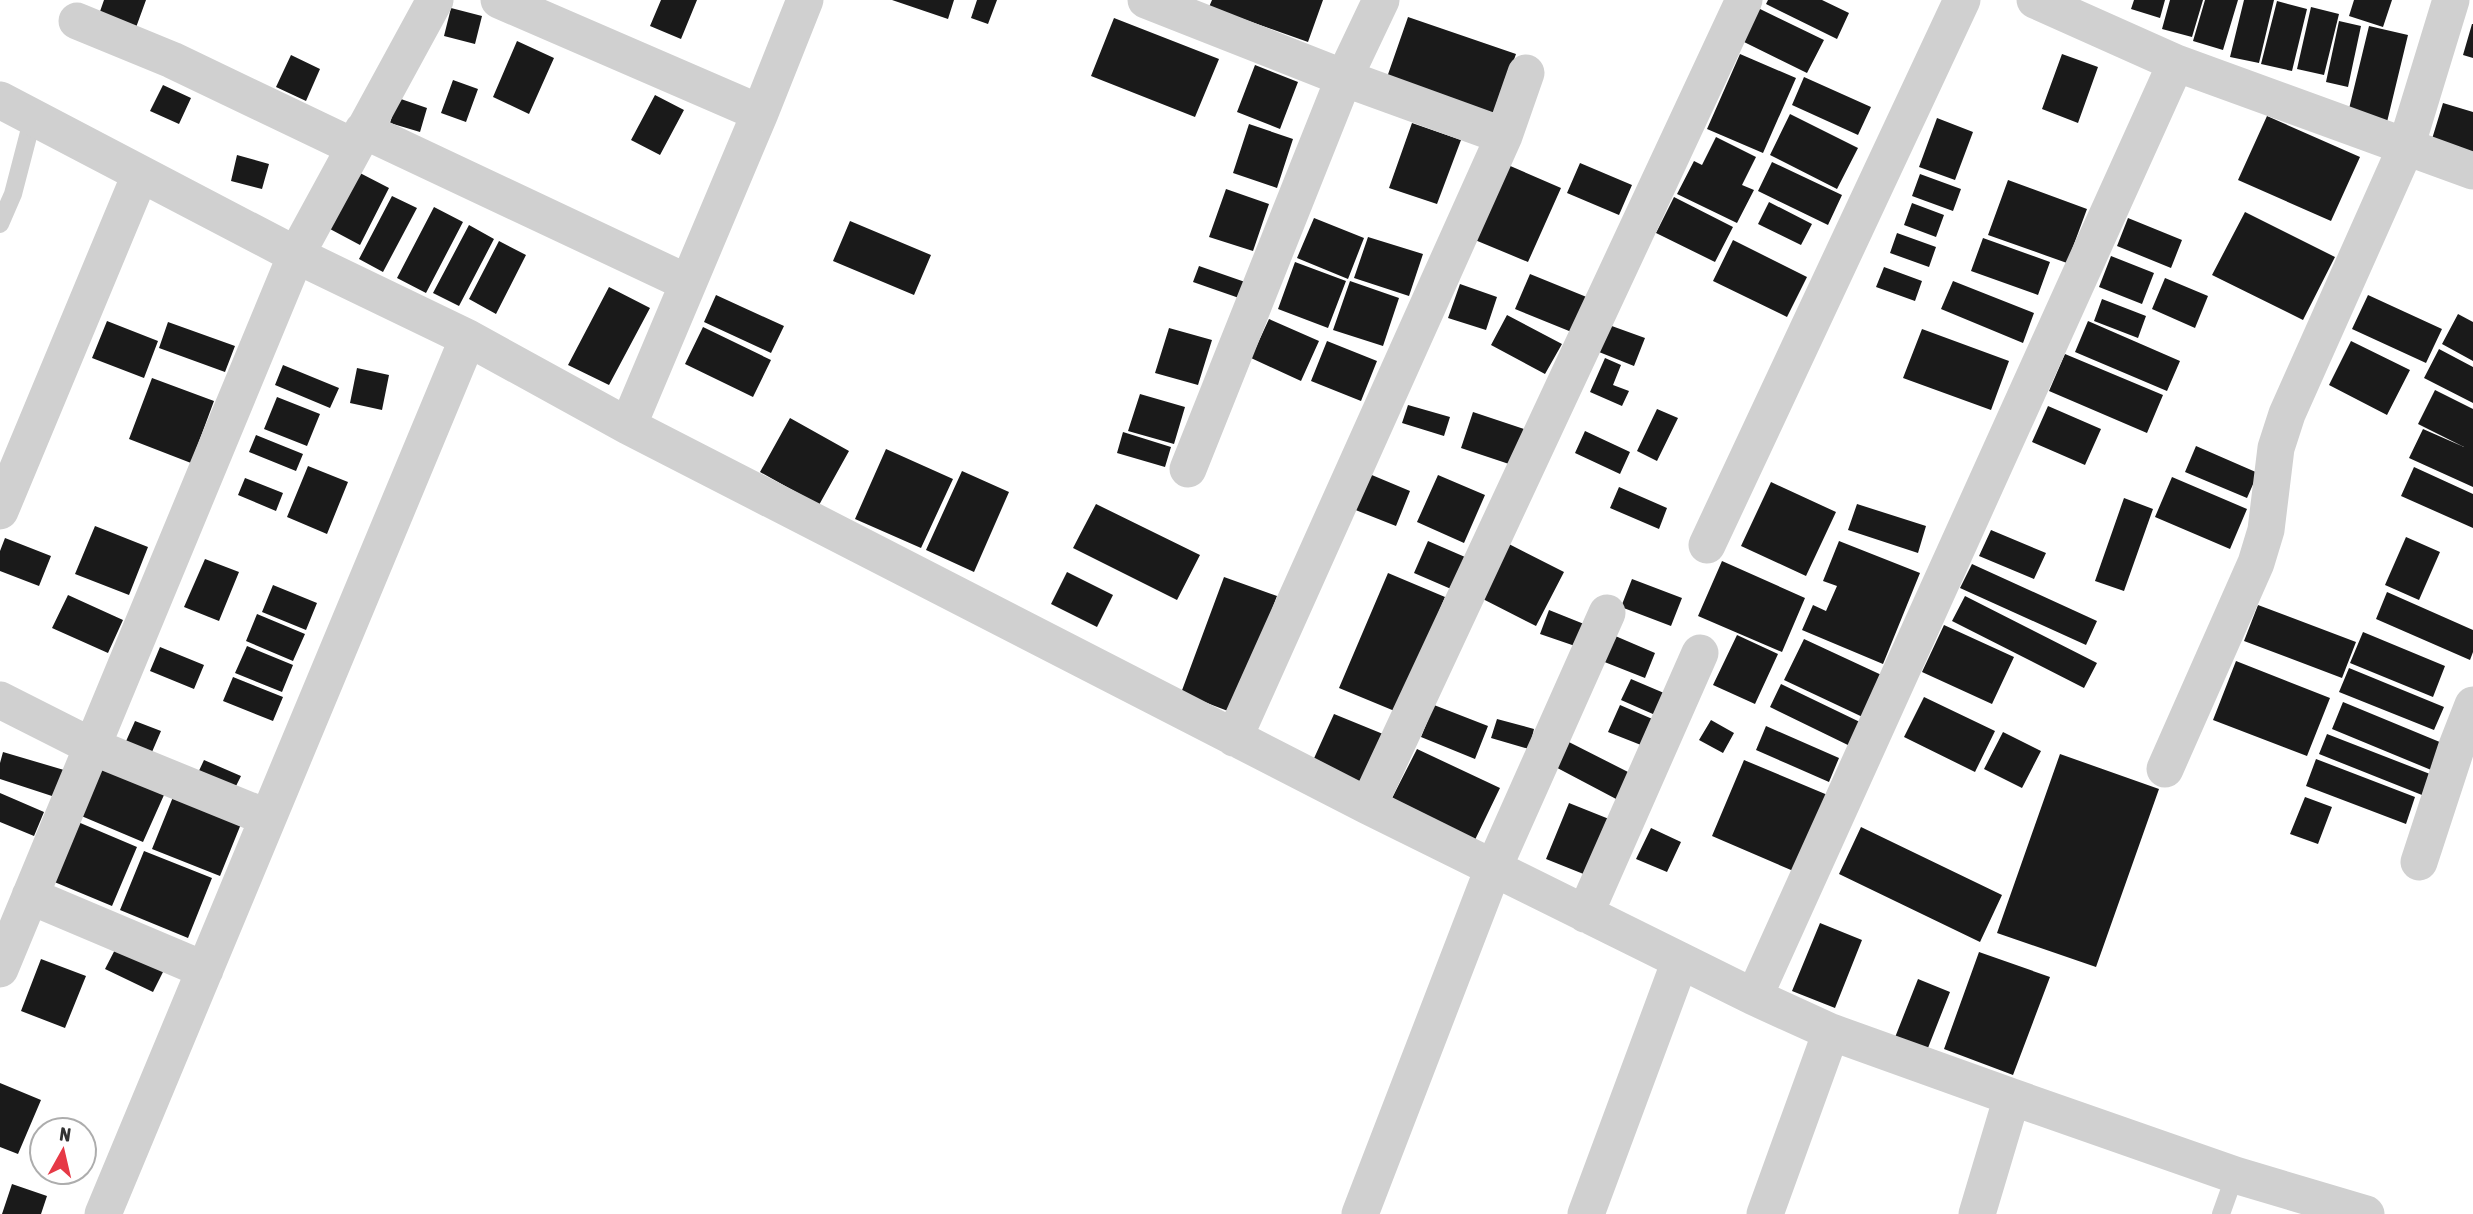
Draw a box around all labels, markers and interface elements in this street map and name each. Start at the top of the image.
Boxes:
north arrow [28,1116,98,1186]
text: N [58,1122,72,1146]

